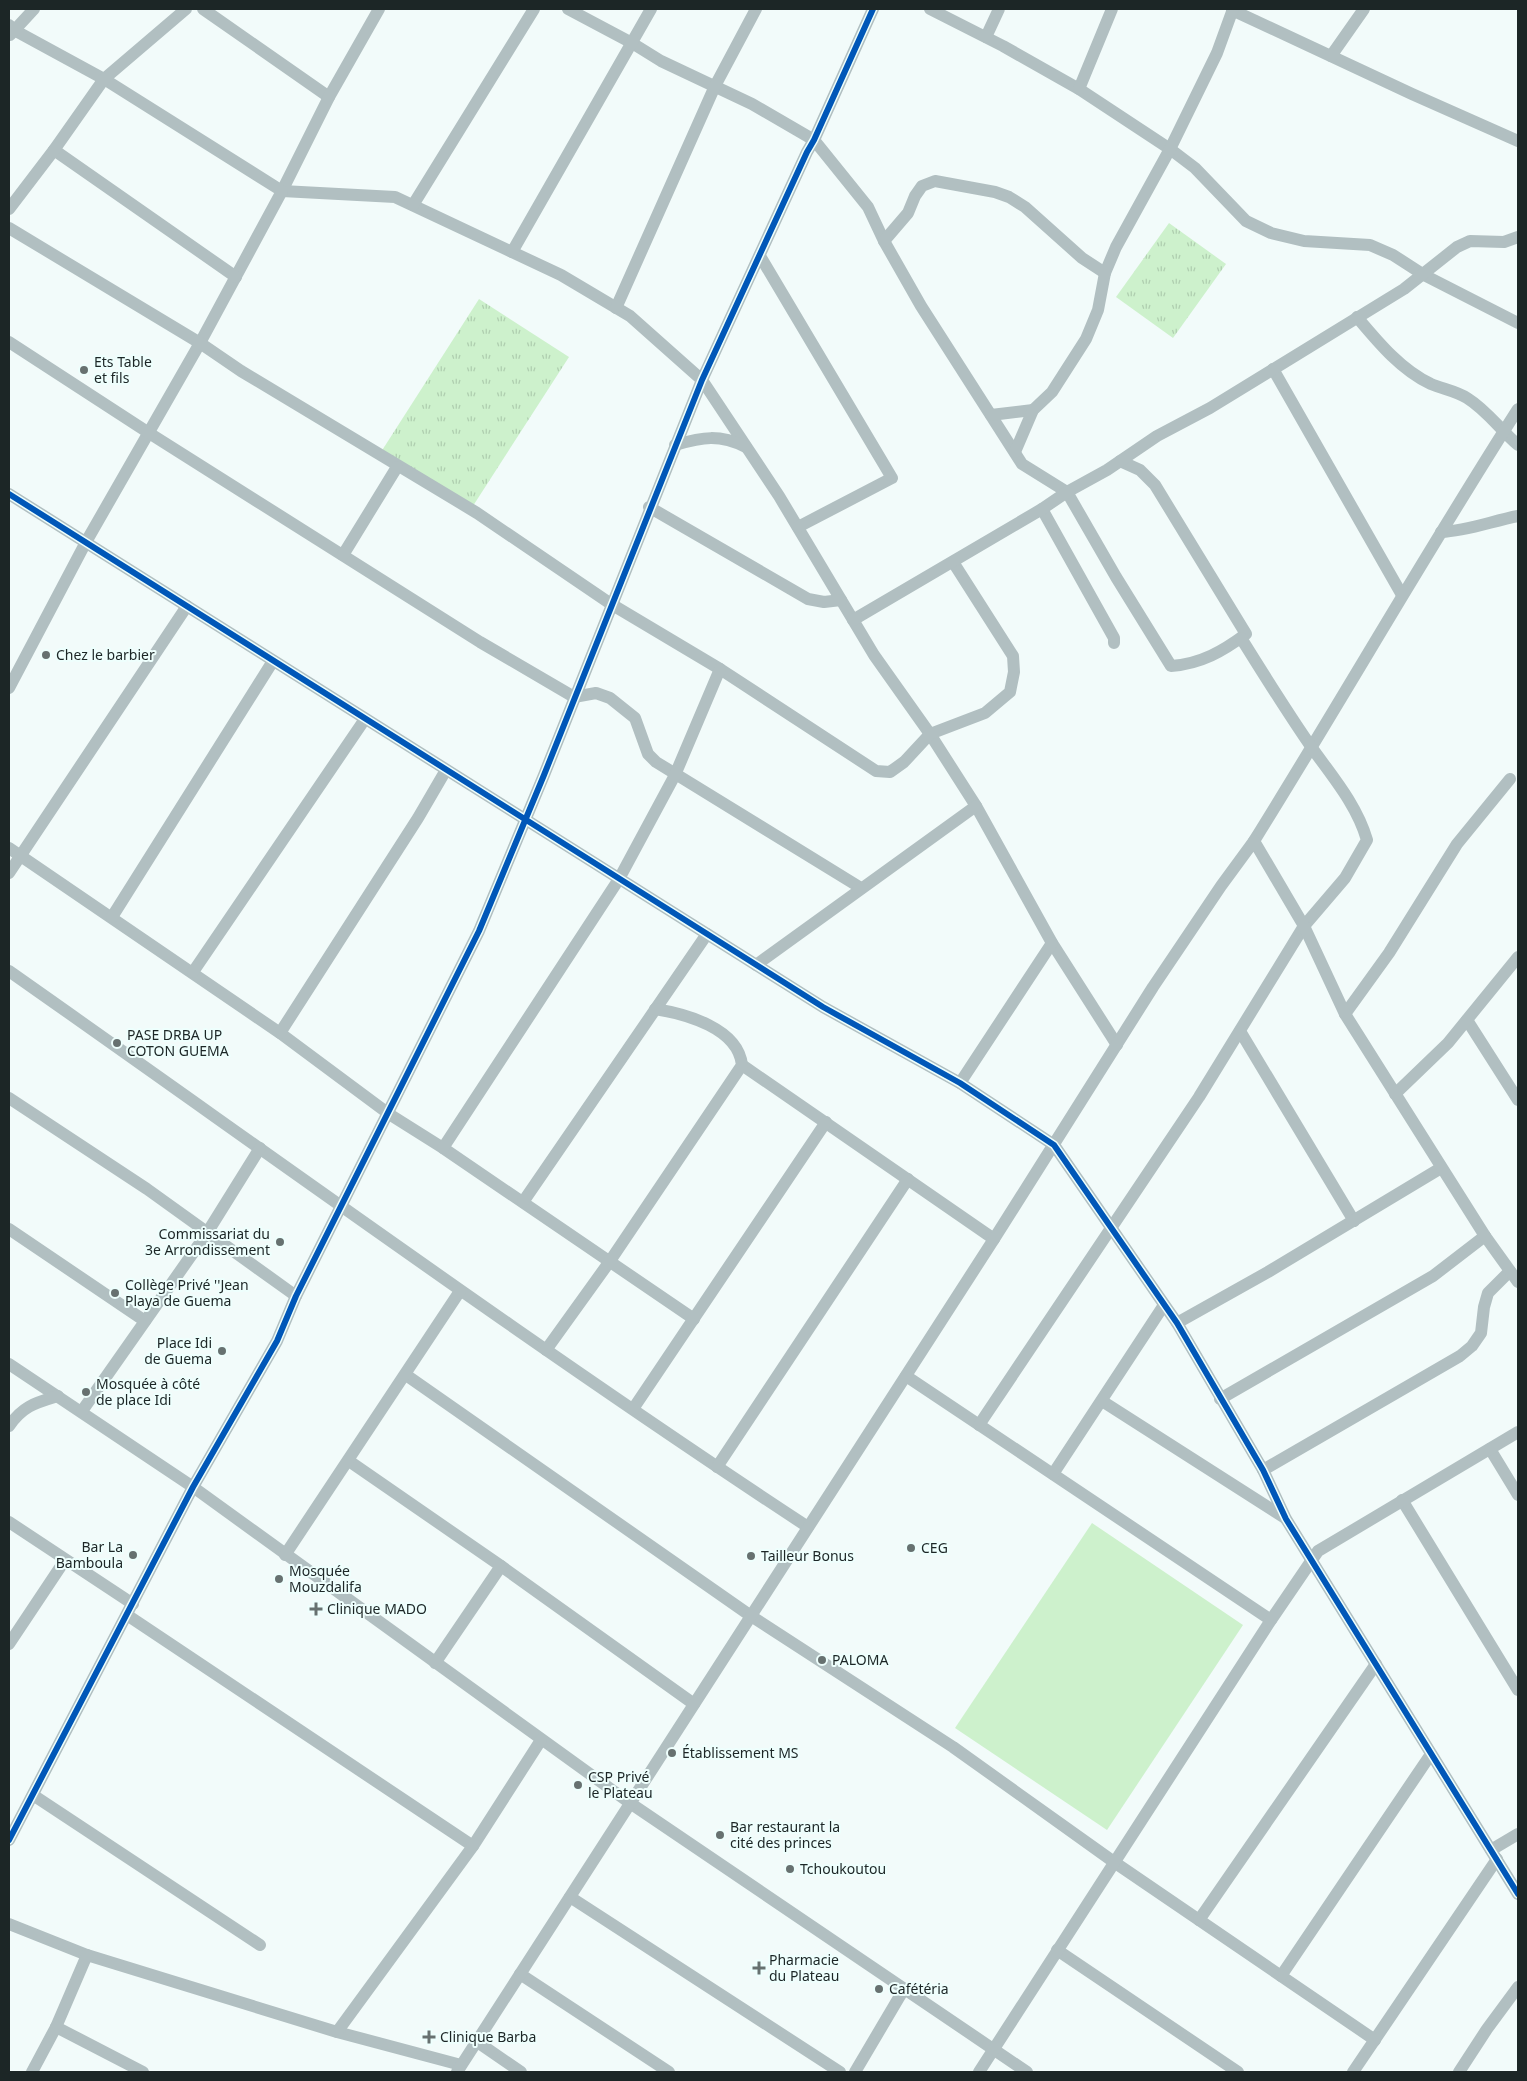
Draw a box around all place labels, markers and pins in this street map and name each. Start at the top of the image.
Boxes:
place label: Ets Table et fils [94,352,152,387]
marker: Ets Table et fils [78,364,90,376]
place label: Chez le barbier [56,645,155,664]
marker: Chez le barbier [40,649,52,661]
place label: PASE DRBA UP COTON GUEMA [127,1025,229,1060]
marker: PASE DRBA UP COTON GUEMA [111,1037,123,1049]
place label: Commissariat du 3e Arrondissement [145,1224,270,1259]
marker: Commissariat du 3e Arrondissement [274,1236,286,1248]
place label: Collège Privé ''Jean Playa de Guema [125,1275,249,1310]
marker: Collège Privé ''Jean Playa de Guema [109,1287,121,1299]
place label: Place Idi de Guema [144,1333,212,1368]
marker: Place Idi de Guema [216,1345,228,1357]
place label: Mosquée à côté de place Idi [96,1374,200,1409]
marker: Mosquée à côté de place Idi [80,1386,92,1398]
place label: Bar La Bamboula [56,1537,123,1572]
place label: CEG [921,1538,948,1557]
marker: CEG [905,1542,917,1554]
place label: Tailleur Bonus [761,1546,854,1565]
marker: Bar La Bamboula [127,1549,139,1561]
marker: Tailleur Bonus [745,1550,757,1562]
place label: Mosquée Mouzdalifa [289,1561,362,1596]
marker: Mosquée Mouzdalifa [273,1573,285,1585]
place label: Clinique MADO [327,1599,427,1618]
marker: Clinique MADO [309,1602,323,1616]
place label: PALOMA [832,1650,888,1669]
marker: PALOMA [816,1654,828,1666]
place label: Établissement MS [682,1743,799,1762]
marker: Établissement MS [666,1747,678,1759]
place label: CSP Privé le Plateau [588,1767,653,1802]
marker: CSP Privé le Plateau [572,1779,584,1791]
place label: Bar restaurant la cité des princes [730,1817,840,1852]
marker: Bar restaurant la cité des princes [714,1829,726,1841]
place label: Tchoukoutou [800,1859,886,1878]
marker: Tchoukoutou [784,1863,796,1875]
place label: Pharmacie du Plateau [769,1950,839,1985]
marker: Pharmacie du Plateau [753,1962,765,1974]
place label: Cafétéria [889,1979,949,1998]
marker: Cafétéria [873,1983,885,1995]
place label: Clinique Barba [440,2027,536,2046]
marker: Clinique Barba [422,2030,436,2044]

